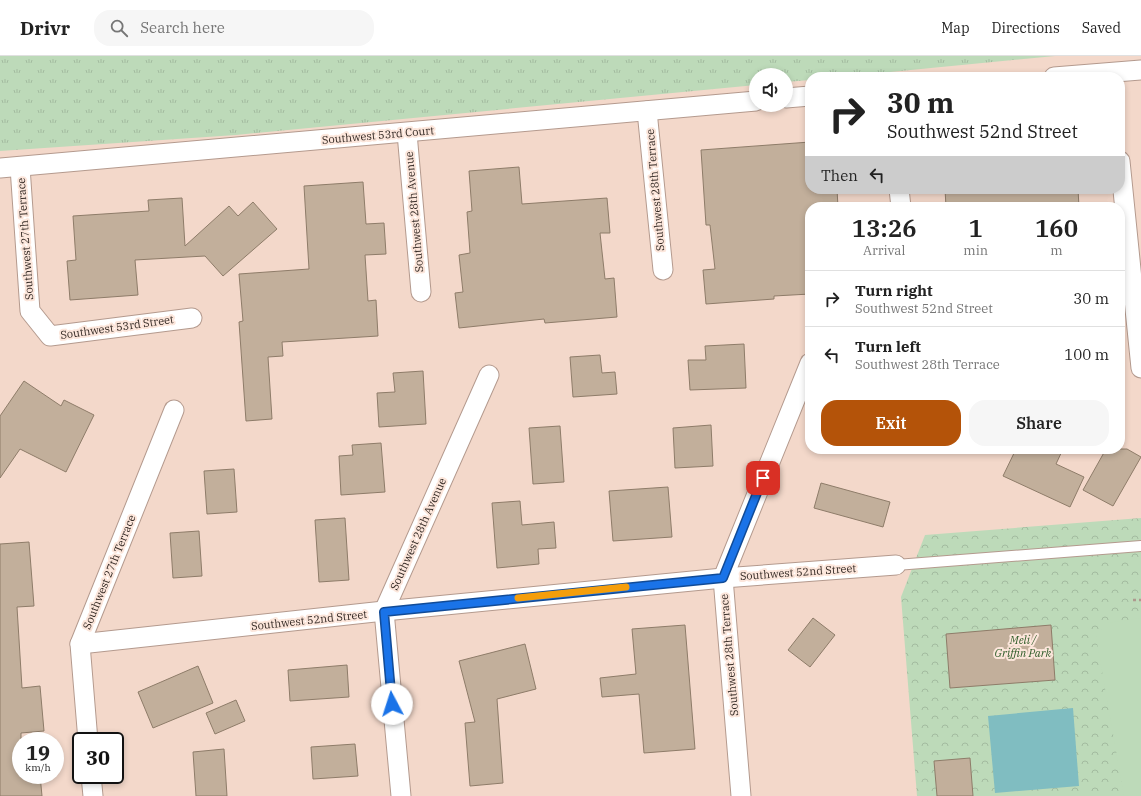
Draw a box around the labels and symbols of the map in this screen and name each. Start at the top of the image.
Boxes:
street label: Southwest 53rd Court [321,123,435,147]
street label: Southwest 28th Terrace [643,128,667,252]
street label: Southwest 28th Avenue [402,151,426,273]
street label: Southwest 27th Terrace [14,177,36,301]
street label: Southwest 53rd Street [59,312,175,342]
pin [746,461,780,495]
street label: Southwest 28th Avenue [387,476,449,592]
street label: Southwest 27th Terrace [80,512,138,631]
street label: Southwest 52nd Street [739,561,857,583]
street label: Southwest 28th Terrace [717,593,741,717]
street label: Southwest 52nd Street [250,607,368,633]
park label: Meli / Griffin Park [995,633,1052,660]
position arrow [371,683,413,725]
speed limit sign: 30 [72,732,124,784]

